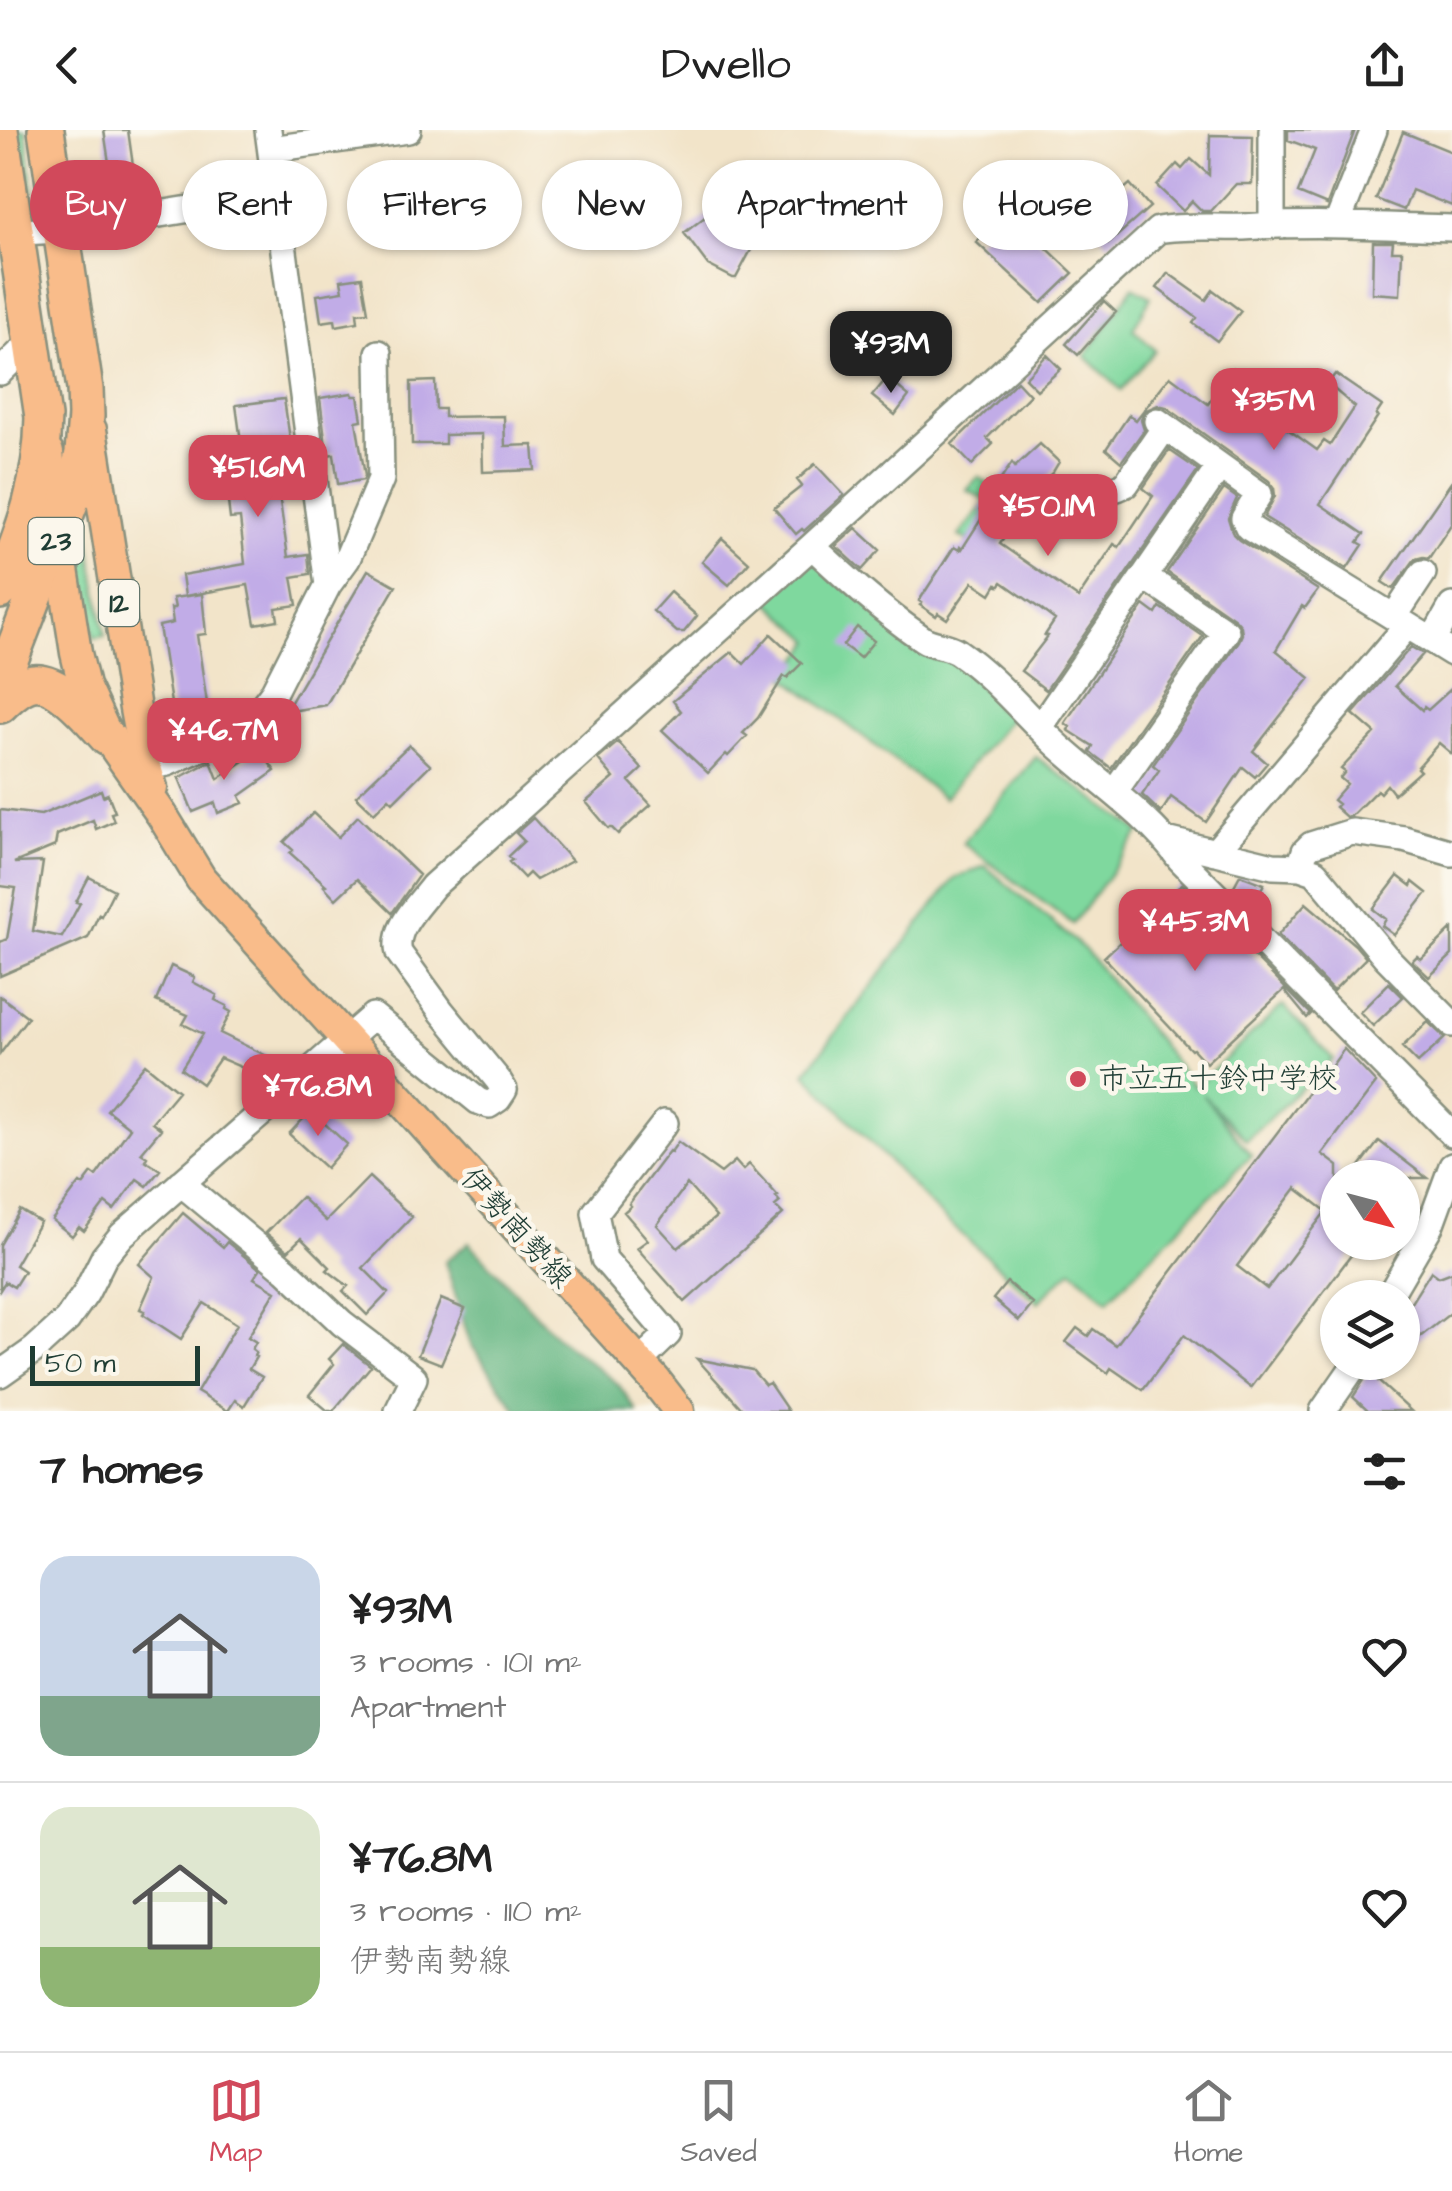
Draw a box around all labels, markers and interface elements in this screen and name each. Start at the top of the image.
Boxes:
text: Dwello [661,34,791,96]
icon: back [40,38,95,93]
icon: share [1357,38,1412,93]
chip: Buy [30,160,162,250]
chip: Rent [182,160,327,250]
chip: Filters [347,160,522,250]
chip: New [542,160,682,250]
chip: Apartment [702,160,943,250]
chip: House [963,160,1128,250]
pin: ¥93M [832,311,950,396]
text: ¥93M [852,321,930,366]
pin: ¥35M [1215,368,1333,453]
text: ¥35M [1233,378,1315,423]
pin: ¥51.6M [177,435,339,520]
text: ¥51.6M [211,445,305,490]
pin: ¥50.1M [967,474,1129,559]
text: ¥50.1M [1001,484,1096,529]
road number: 23 [28,518,84,564]
road number: 12 [99,580,139,626]
pin: ¥46.7M [143,698,305,783]
text: ¥46.7M [169,708,279,753]
pin: ¥45.3M [1114,889,1276,974]
text: ¥45.3M [1141,899,1249,944]
pin: ¥76.8M [237,1054,399,1139]
place label: 市立五十鈴中学校 [1098,1058,1338,1100]
text: ¥76.8M [264,1064,372,1109]
marker: 市立五十鈴中学校 [1067,1068,1089,1090]
street label: 伊勢南勢線 [450,1158,582,1298]
north arrow [1320,1160,1420,1260]
map controls [1320,1160,1420,1380]
button: layers [1320,1280,1420,1380]
scale bar [30,1341,200,1386]
text: 50 m [45,1344,116,1383]
text: 7 homes [40,1442,204,1500]
icon: filters [1357,1444,1412,1499]
text: ¥93M [350,1582,452,1640]
icon: home [120,1596,240,1716]
icon: heart [1357,1629,1412,1684]
text: 3 rooms · 101 m² [350,1640,582,1685]
text: Apartment [350,1685,506,1730]
text: ¥76.8M [350,1831,493,1889]
icon: home [120,1847,240,1967]
icon: heart [1357,1880,1412,1935]
text: 3 rooms · 110 m² [350,1889,582,1934]
text: 伊勢南勢線 [350,1939,510,1984]
tab: Map [209,2073,264,2172]
tab: Saved [681,2073,757,2172]
tab: Home [1174,2073,1243,2172]

